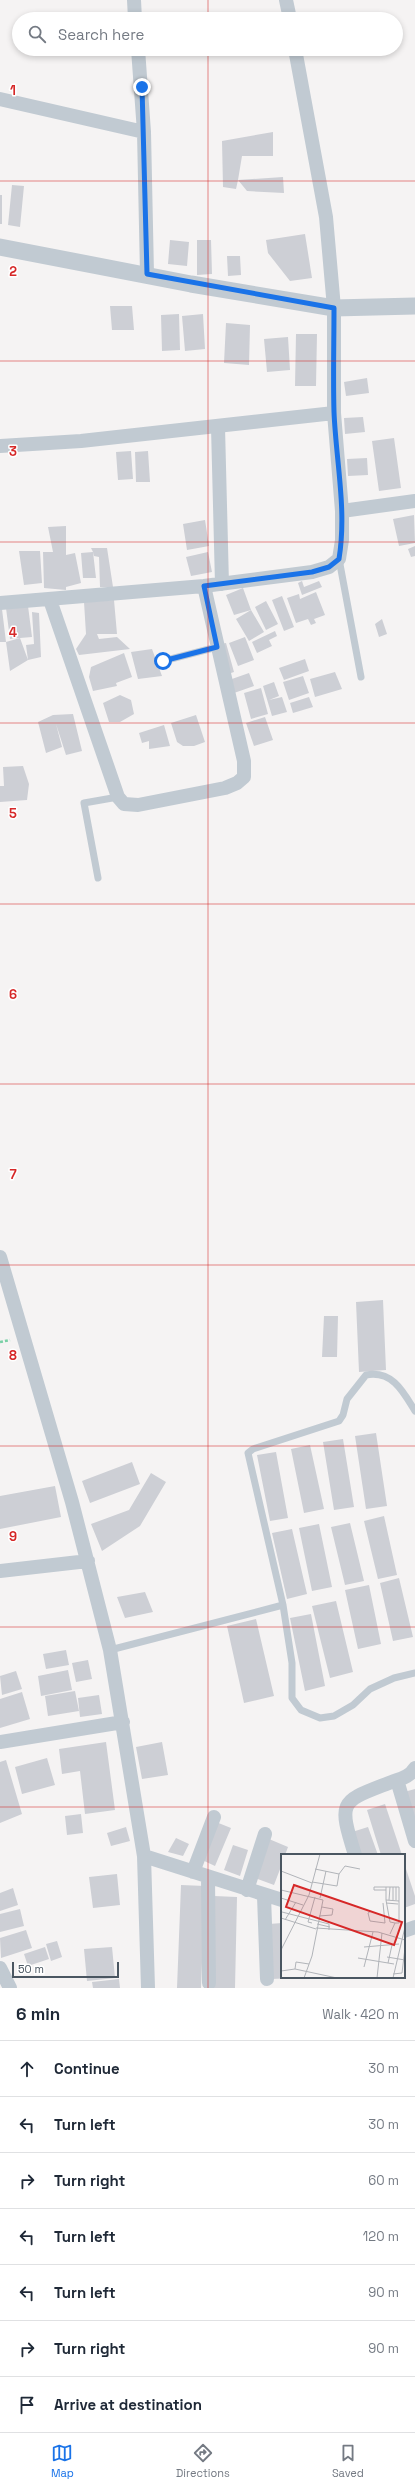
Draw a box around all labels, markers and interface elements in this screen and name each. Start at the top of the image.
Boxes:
search box [12,12,403,56]
icon: search [26,23,48,45]
text: Search here [58,25,144,44]
route end [133,78,151,96]
text: 1 [10,82,16,99]
text: 2 [9,263,17,280]
text: 3 [9,443,17,460]
text: 4 [9,624,17,641]
route start [154,652,172,670]
text: 5 [9,805,17,822]
text: 6 [9,986,17,1003]
text: 7 [9,1166,17,1183]
text: 8 [9,1347,17,1364]
text: 9 [9,1528,17,1545]
inset map [281,1854,405,1978]
scale bar [12,1960,119,1979]
text: 50 m [18,1962,44,1976]
text: 6 min [16,2003,60,2025]
text: Walk · 420 m [322,2006,399,2023]
icon: ahead [16,2058,38,2080]
text: Continue [54,2059,120,2078]
text: 30 m [368,2060,399,2077]
icon: left [16,2114,38,2136]
text: Turn left [54,2115,116,2134]
text: 30 m [368,2116,399,2133]
icon: right [16,2170,38,2192]
text: Turn right [54,2171,125,2190]
text: 60 m [368,2172,399,2189]
icon: left [16,2226,38,2248]
text: Turn left [54,2227,116,2246]
text: 120 m [363,2228,399,2245]
icon: left [16,2282,38,2304]
text: Turn left [54,2283,116,2302]
text: 90 m [368,2284,399,2301]
icon: right [16,2338,38,2360]
text: Turn right [54,2339,125,2358]
text: 90 m [368,2340,399,2357]
icon: arrive [16,2394,38,2416]
text: Arrive at destination [54,2395,202,2414]
tab: Map [51,2442,74,2480]
tab: Directions [176,2442,230,2480]
tab: Saved [332,2442,364,2480]

